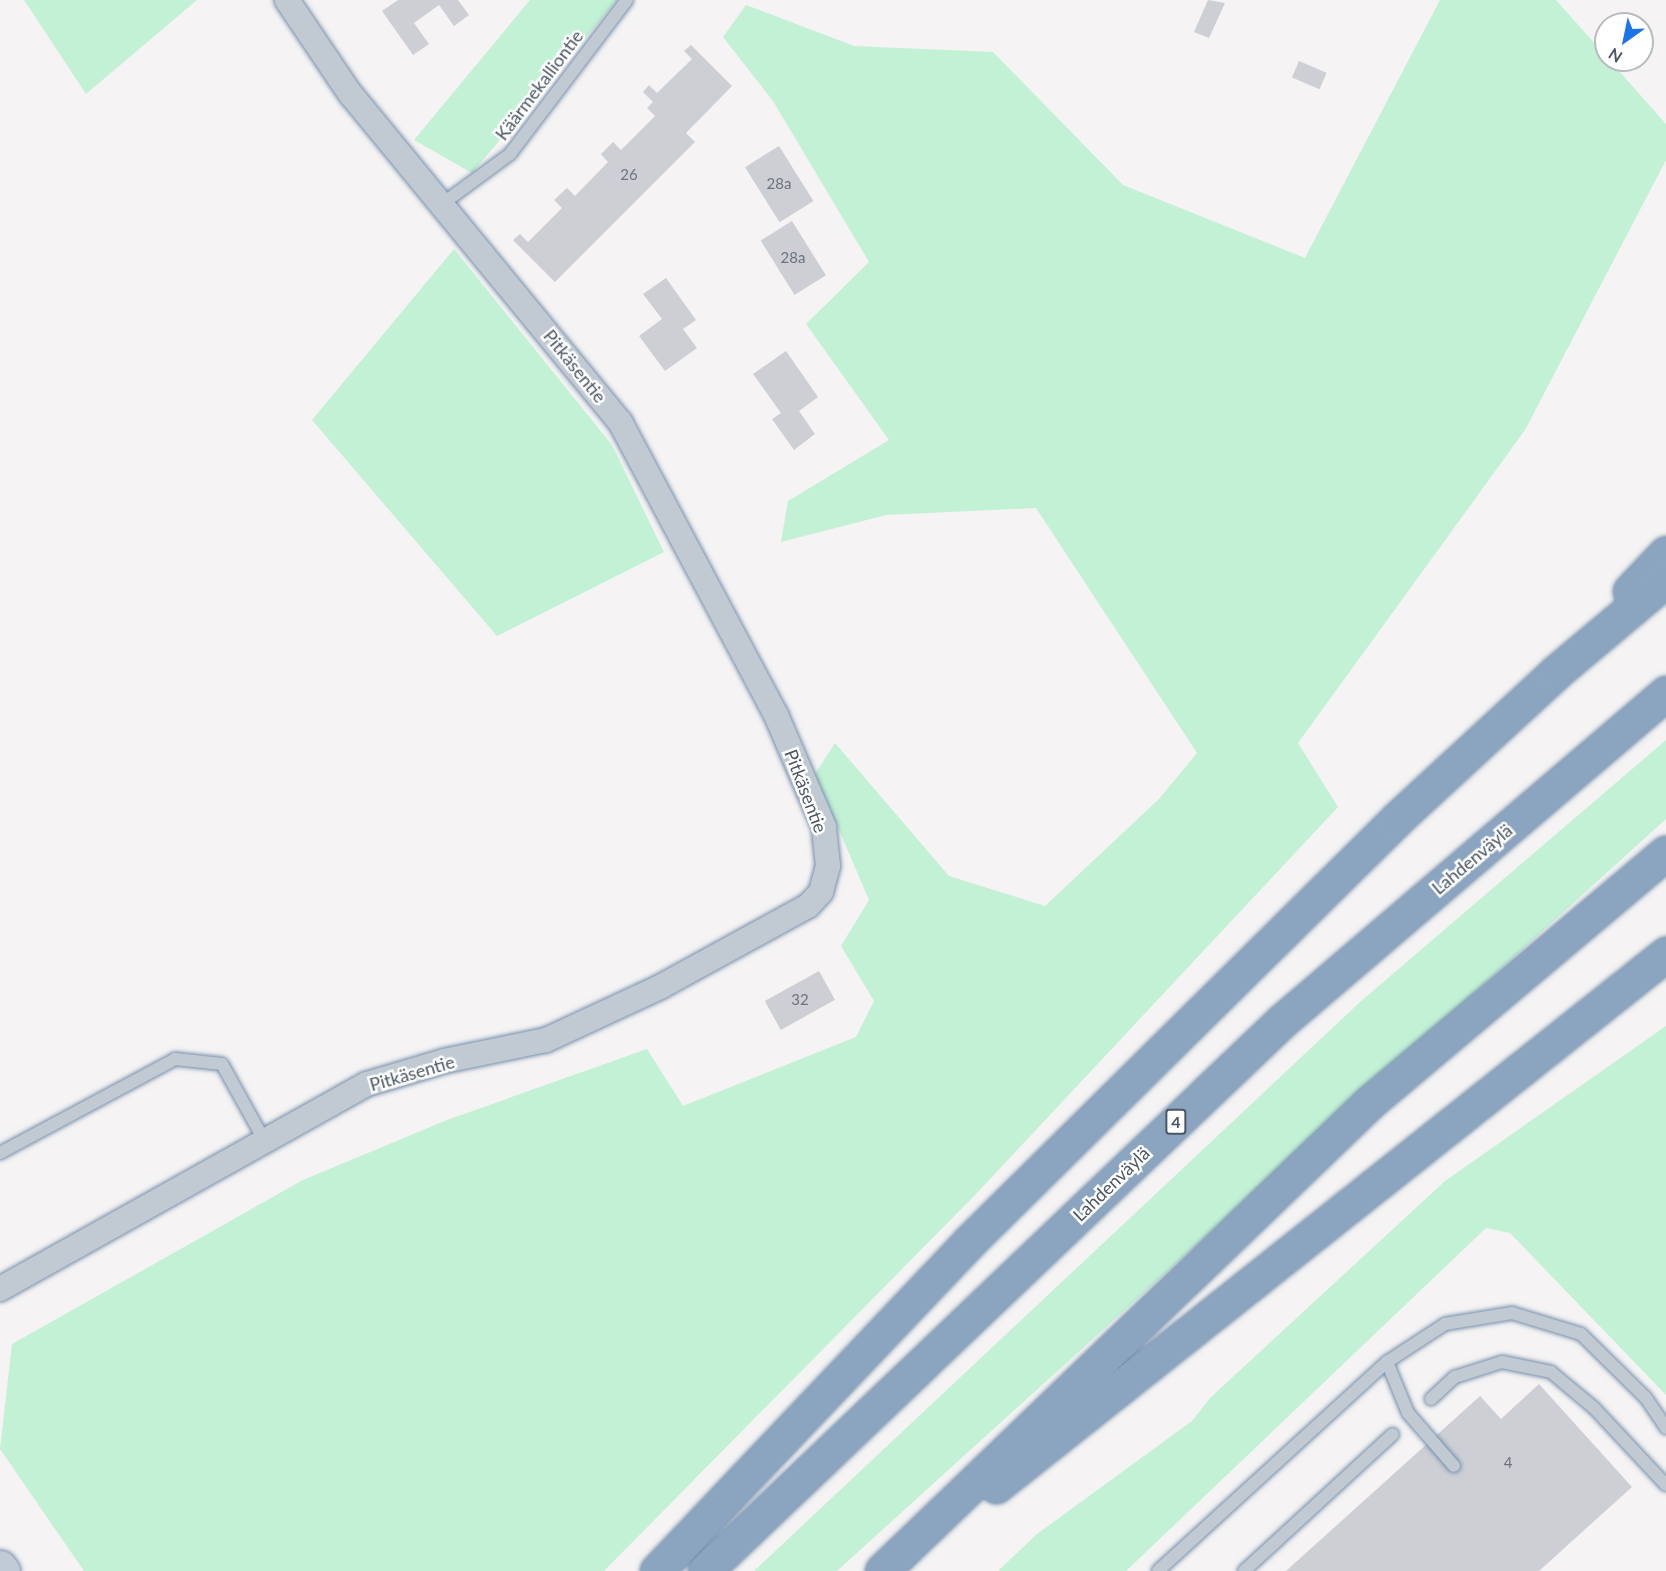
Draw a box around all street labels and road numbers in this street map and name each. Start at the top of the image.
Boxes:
street label: Käärmekalliontie [491,26,587,144]
street label: Pitkäsentie [539,325,611,407]
street label: Pitkäsentie [780,746,832,836]
street label: Lahdenväylä [1428,819,1516,899]
street label: Pitkäsentie [367,1051,457,1095]
road number: 4 [1164,1109,1188,1135]
street label: Lahdenväylä [1068,1142,1154,1226]

